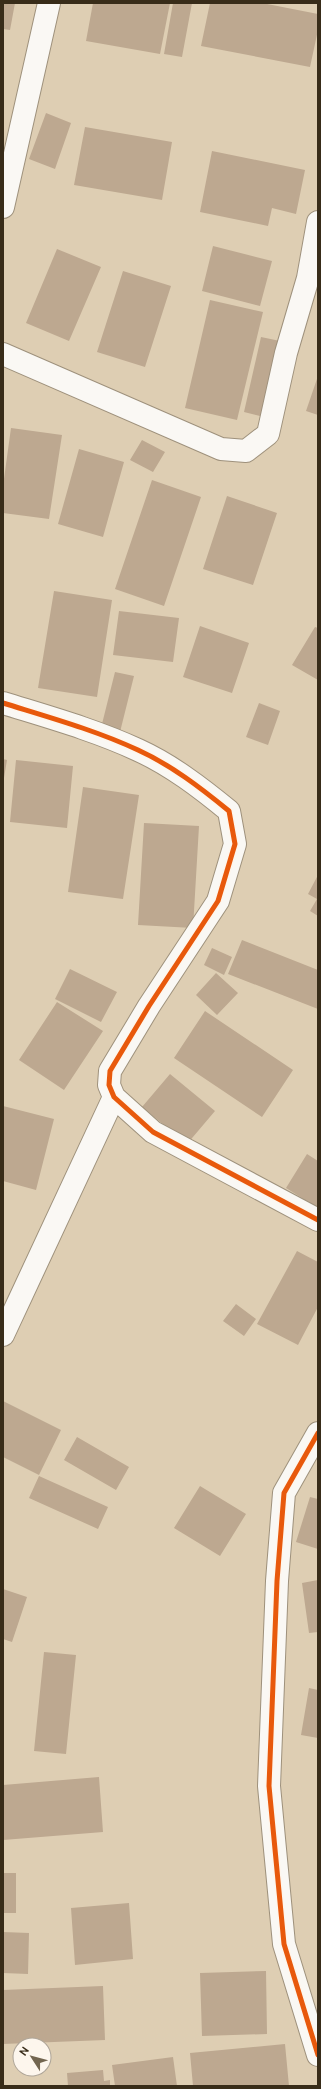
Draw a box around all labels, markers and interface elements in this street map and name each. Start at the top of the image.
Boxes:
north arrow [12,2037,52,2077]
text: N [17,2044,31,2058]

